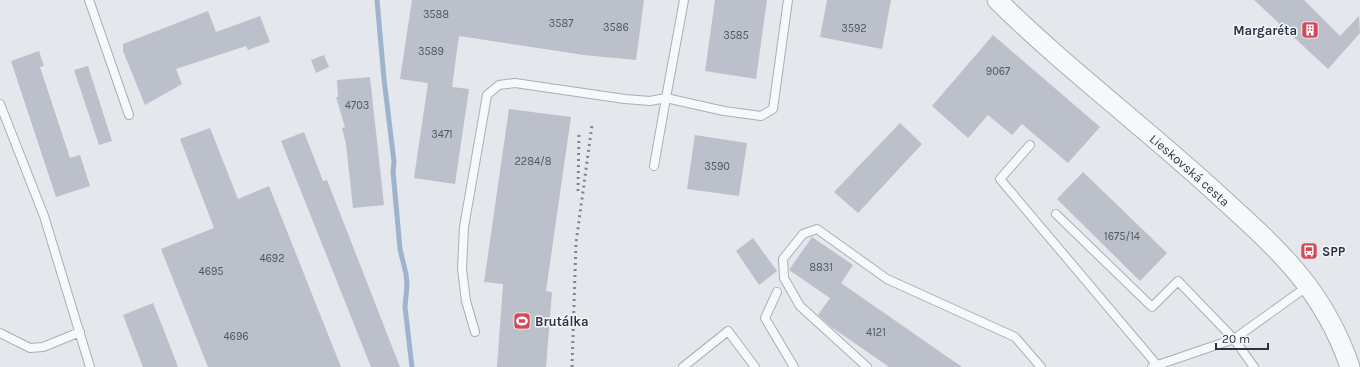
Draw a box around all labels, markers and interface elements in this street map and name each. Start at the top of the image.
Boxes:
house number: 3588 [423,8,449,21]
house number: 3587 [549,17,573,30]
building icon: Margaréta [1300,20,1320,40]
house number: 3586 [603,21,629,34]
house number: 3592 [841,22,867,35]
place label: Margaréta [1233,23,1297,38]
house number: 3585 [723,29,749,42]
house number: 3589 [418,45,444,58]
house number: 9067 [986,65,1010,78]
house number: 4703 [345,99,369,112]
house number: 3471 [431,128,453,141]
street label: Lieskovská cesta [1147,131,1233,209]
house number: 2284/8 [514,155,552,168]
house number: 3590 [704,160,730,173]
house number: 1675/14 [1104,230,1140,243]
bus stop icon: SPP [1299,241,1319,261]
place label: SPP [1322,244,1346,259]
house number: 4692 [259,252,285,265]
house number: 8831 [809,261,833,274]
house number: 4695 [198,265,224,278]
sports icon: Brutálka [512,311,532,331]
place label: Brutálka [535,314,589,329]
scale bar [1216,325,1268,351]
house number: 4121 [866,326,886,339]
house number: 4696 [223,330,249,343]
text: 20 m [1222,332,1250,346]

